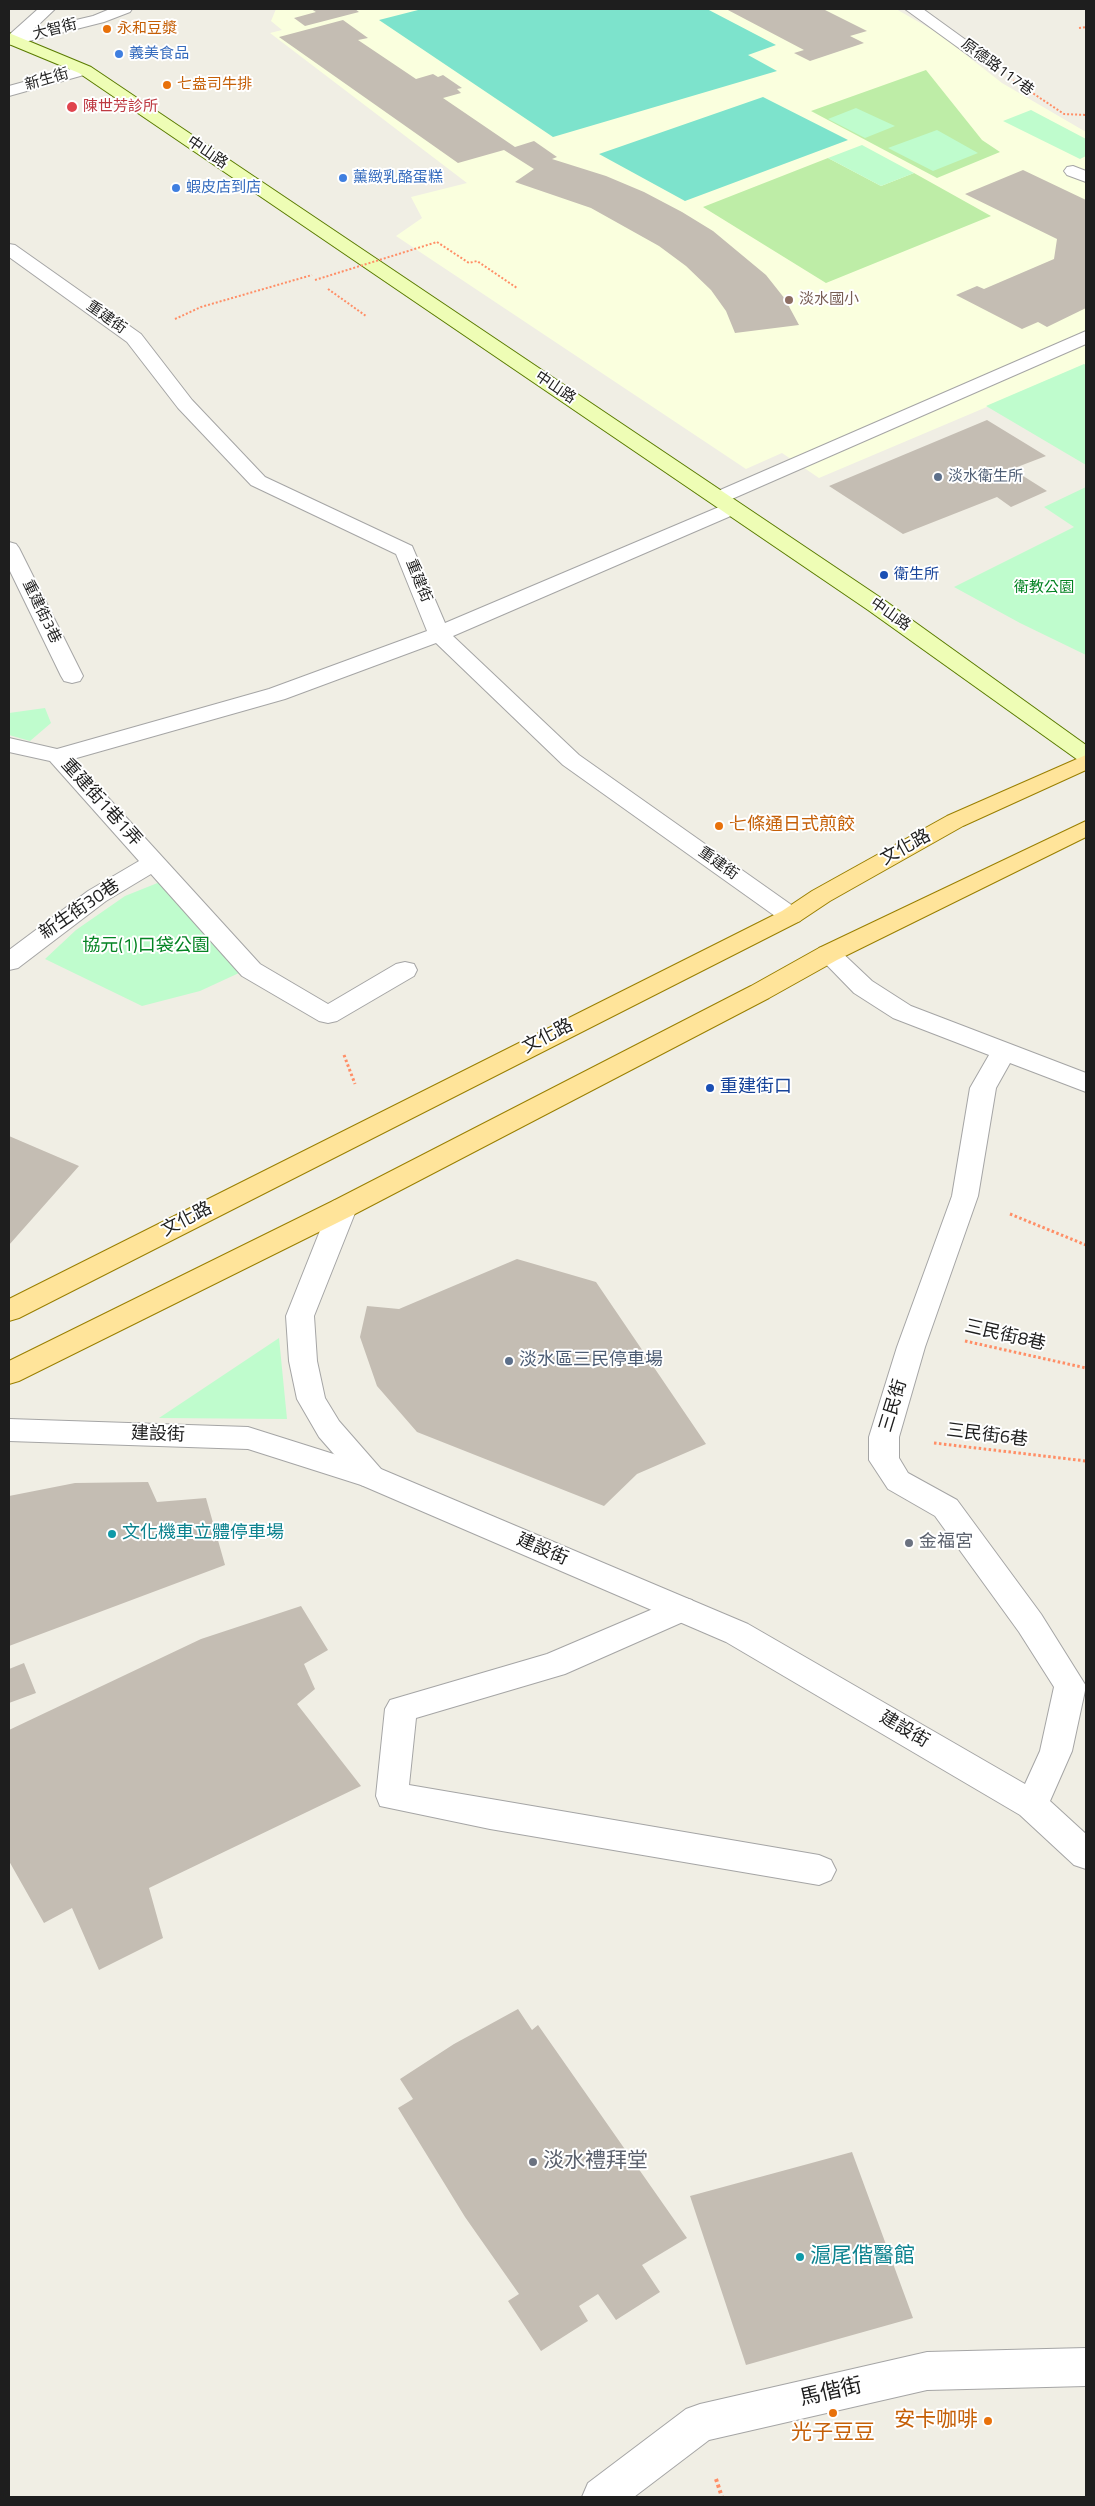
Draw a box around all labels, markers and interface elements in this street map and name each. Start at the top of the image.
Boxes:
street label: 大智街 [31,16,79,44]
place label: 永和豆漿 [117,20,177,38]
marker: 永和豆漿 [101,23,113,35]
street label: 原德路117巷 [957,36,1037,100]
place label: 義美食品 [129,45,189,63]
marker: 義美食品 [113,48,125,60]
street label: 新生街 [23,65,71,95]
place label: 七盎司牛排 [177,76,252,94]
marker: 七盎司牛排 [161,79,173,91]
place label: 陳世芳診所 [83,98,158,116]
marker: 陳世芳診所 [65,100,79,114]
street label: 中山路 [183,133,231,173]
place label: 薰緻乳酪蛋糕 [353,169,443,187]
marker: 薰緻乳酪蛋糕 [337,172,349,184]
place label: 蝦皮店到店 [186,179,261,197]
marker: 蝦皮店到店 [170,182,182,194]
place label: 淡水國小 [799,291,859,309]
marker: 淡水國小 [783,294,795,306]
street label: 重建街 [82,298,130,338]
street label: 中山路 [531,368,579,408]
place label: 淡水衛生所 [948,468,1023,486]
marker: 淡水衛生所 [932,471,944,483]
street label: 重建街 [401,557,435,605]
place label: 衛生所 [894,566,939,584]
marker: 衛生所 [878,569,890,581]
street label: 重建街3巷 [18,577,64,647]
park label: 衛教公園 [1014,579,1074,597]
street label: 中山路 [866,595,914,635]
street label: 重建街1巷1弄 [56,755,146,851]
place label: 七條通日式煎餃 [729,815,855,837]
marker: 七條通日式煎餃 [713,820,725,832]
street label: 文化路 [877,825,935,871]
street label: 重建街 [694,844,742,884]
street label: 新生街30巷 [36,875,124,945]
park label: 協元(1)口袋公園 [82,936,210,958]
street label: 文化路 [519,1015,577,1059]
place label: 重建街口 [720,1077,792,1099]
marker: 重建街口 [704,1082,716,1094]
street label: 文化路 [158,1198,216,1242]
street label: 三民街8巷 [963,1316,1047,1356]
place label: 淡水區三民停車場 [519,1350,663,1372]
marker: 淡水區三民停車場 [503,1355,515,1367]
street label: 三民街 [876,1377,912,1435]
street label: 三民街6巷 [945,1420,1029,1452]
street label: 建設街 [131,1423,185,1447]
place label: 文化機車立體停車場 [122,1523,284,1545]
marker: 文化機車立體停車場 [106,1528,118,1540]
street label: 建設街 [513,1530,571,1570]
place label: 金福宮 [919,1532,973,1554]
marker: 金福宮 [903,1537,915,1549]
street label: 建設街 [875,1707,933,1753]
place label: 淡水禮拜堂 [543,2149,648,2175]
marker: 淡水禮拜堂 [527,2156,539,2168]
place label: 滬尾偕醫館 [810,2244,915,2270]
marker: 滬尾偕醫館 [794,2251,806,2263]
street label: 馬偕街 [797,2374,865,2412]
marker: 光子豆豆 [827,2407,839,2419]
place label: 安卡咖啡 [894,2408,978,2434]
marker: 安卡咖啡 [982,2415,994,2427]
place label: 光子豆豆 [791,2421,875,2447]

